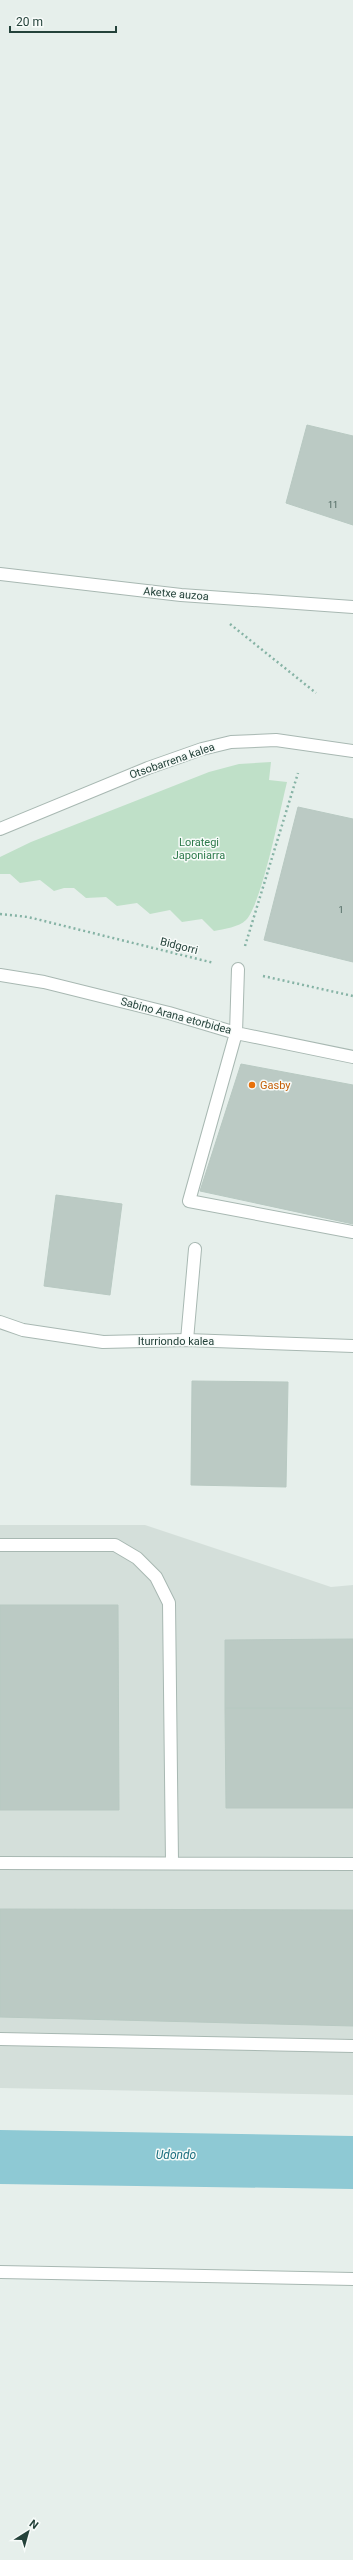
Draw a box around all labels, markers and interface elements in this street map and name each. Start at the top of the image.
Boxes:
scale bar [10,8,116,34]
text: 20 m [16,15,43,29]
house number: 11 [328,500,338,510]
street label: Aketxe auzoa [143,585,209,603]
street label: Otsobarrena kalea [128,740,216,782]
park label: Lorategi Japoniarra [173,836,225,862]
house number: 1 [338,905,344,915]
street label: Bidgorri [159,935,199,957]
street label: Sabino Arana etorbidea [119,995,233,1037]
place label: Gasby [260,1079,291,1092]
marker: Gasby [247,1080,257,1090]
street label: Iturriondo kalea [138,1335,214,1348]
water label: Udondo [156,2148,197,2162]
north arrow [8,2512,48,2552]
text: N [27,2517,41,2532]

